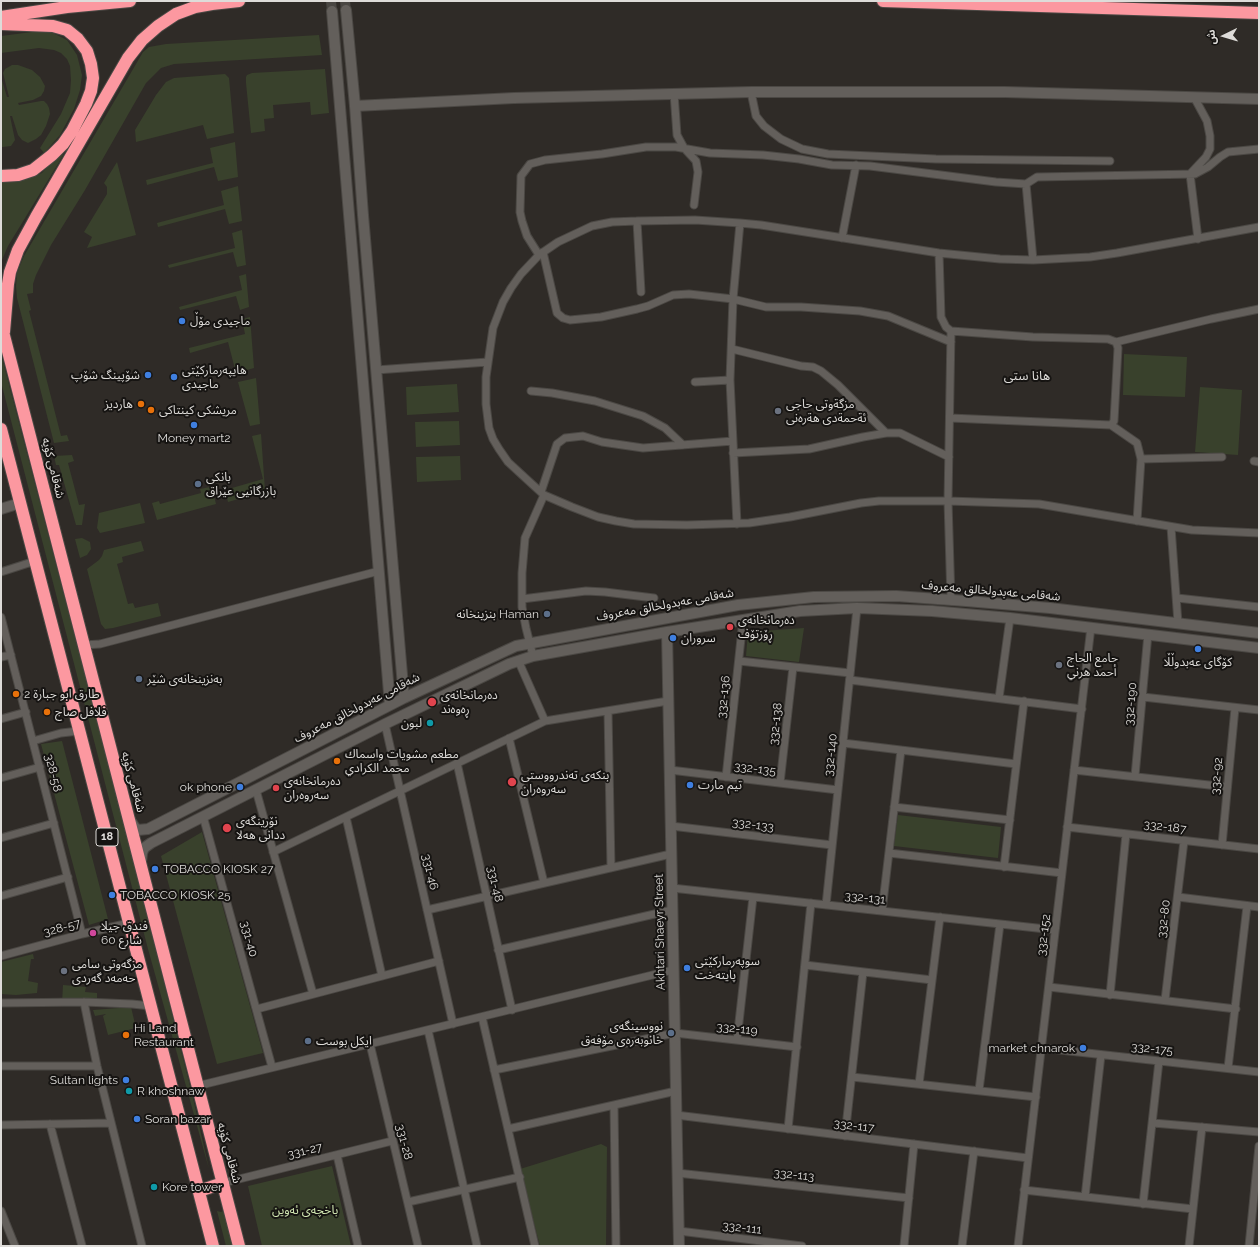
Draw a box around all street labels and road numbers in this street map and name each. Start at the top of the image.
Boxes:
street label: شەقامی کۆیە [38,436,68,500]
street label: شەقامی عەبدولخالق مەعروف [921,578,1061,604]
street label: شەقامی عەبدولخالق مەعروف [595,586,735,624]
street label: شەقامی عەبدولخالق مەعروف [292,670,422,746]
street label: 332-136 [715,675,733,719]
street label: 332-190 [1122,682,1140,726]
street label: 332-138 [767,702,785,746]
street label: 332-140 [822,733,840,777]
street label: شەقامی کۆیە [118,750,148,814]
street label: 328-58 [41,753,65,793]
street label: 332-92 [1208,757,1226,795]
street label: 332-135 [733,759,777,779]
street label: 332-133 [731,815,775,835]
street label: 332-187 [1143,817,1187,837]
road number: 18 [96,828,118,846]
street label: 331-46 [419,853,441,891]
street label: 331-48 [484,865,506,903]
street label: Akhtari Shaeyr Street [652,874,668,990]
street label: 332-131 [844,889,886,907]
street label: 332-80 [1155,899,1173,939]
street label: 332-152 [1034,913,1054,957]
street label: 328-57 [42,916,82,940]
street label: 331-40 [237,919,261,959]
street label: 332-119 [716,1020,758,1038]
street label: 332-175 [1130,1040,1174,1058]
street label: 332-117 [833,1116,875,1136]
street label: شەقامی کۆیە [214,1121,244,1185]
street label: 331-28 [393,1123,415,1161]
street label: 331-27 [286,1140,324,1162]
street label: 332-113 [773,1166,815,1184]
street label: 332-111 [722,1218,762,1238]

